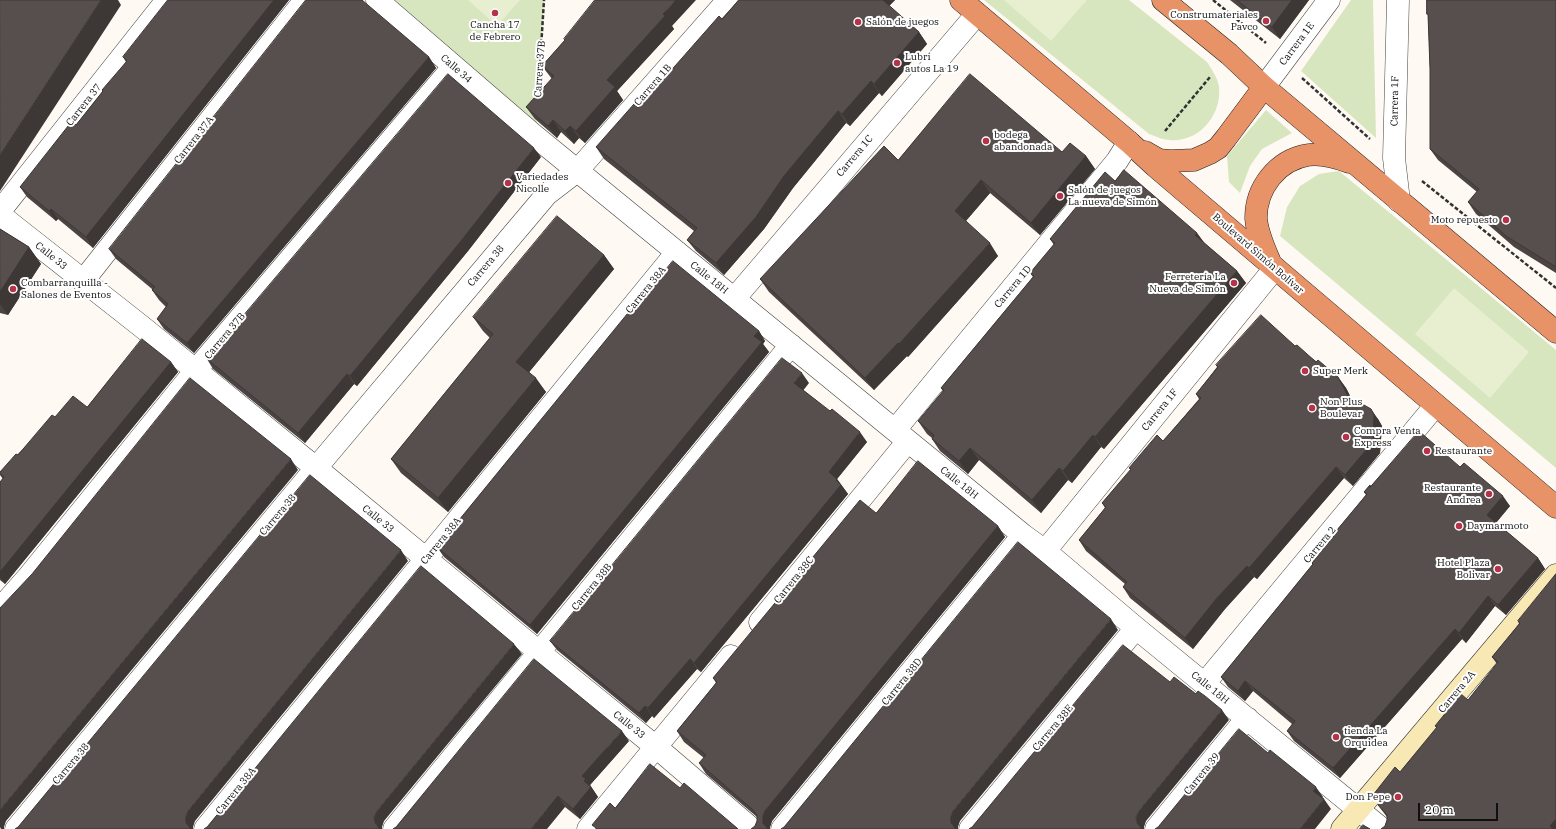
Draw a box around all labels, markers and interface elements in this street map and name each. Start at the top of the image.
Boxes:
marker: Cancha 17 de Febrero [490,8,500,18]
place label: Construmateriales Pavco [1170,9,1258,32]
place label: Salón de juegos [866,16,939,28]
marker: Construmateriales Pavco [1261,16,1271,26]
marker: Salón de juegos [853,17,863,27]
place label: Cancha 17 de Febrero [470,19,520,42]
street label: Carrera 1E [1277,20,1317,68]
street label: Carrera 37B [532,40,548,98]
place label: Lubri autos La 19 [905,51,959,74]
street label: Calle 34 [438,52,474,86]
marker: Lubri autos La 19 [892,58,902,68]
street label: Carrera 1B [632,62,674,108]
street label: Carrera 1F [1389,76,1401,126]
street label: Carrera 37 [64,81,104,129]
street label: Carrera 37A [172,114,216,166]
place label: bodega abandonada [994,129,1052,152]
street label: Carrera 1C [834,133,876,179]
marker: bodega abandonada [981,136,991,146]
place label: Variedades Nicolle [516,171,568,194]
marker: Variedades Nicolle [503,178,513,188]
place label: Salón de juegos La nueva de Simón [1068,184,1157,208]
marker: Salón de juegos La nueva de Simón [1055,191,1065,201]
street label: Boulevard Simón Bolívar [1210,211,1306,297]
place label: Moto repuesto [1431,214,1498,226]
marker: Moto repuesto [1501,215,1511,225]
street label: Calle 33 [33,240,69,272]
street label: Carrera 38 [465,243,507,289]
street label: Calle 18H [688,259,730,297]
street label: Carrera 1D [992,263,1034,311]
street label: Carrera 38A [623,264,669,316]
place label: Ferretería La Nueva de Simón [1149,271,1226,294]
place label: Combarranquilla - Salones de Eventos [21,277,111,300]
marker: Ferretería La Nueva de Simón [1229,278,1239,288]
marker: Combarranquilla - Salones de Eventos [8,284,18,294]
street label: Carrera 37B [202,310,248,362]
place label: Super Merk [1313,365,1368,377]
marker: Super Merk [1300,366,1310,376]
street label: Carrera 1F [1139,387,1181,433]
place label: Non Plus Boulevar [1320,396,1362,420]
marker: Non Plus Boulevar [1307,403,1317,413]
place label: Compra Venta Express [1354,425,1421,448]
marker: Compra Venta Express [1341,432,1351,442]
place label: Restaurante [1435,445,1492,457]
marker: Restaurante [1422,446,1432,456]
street label: Calle 18H [938,464,980,502]
place label: Restaurante Andrea [1424,482,1481,506]
marker: Restaurante Andrea [1484,489,1494,499]
street label: Carrera 38 [257,492,299,538]
street label: Calle 33 [360,503,396,535]
street label: Carrera 38A [418,515,464,567]
place label: Daymarmoto [1467,520,1529,532]
marker: Daymarmoto [1454,521,1464,531]
street label: Carrera 2 [1301,524,1339,566]
street label: Carrera 38C [771,554,817,606]
place label: Hotel Plaza Bolivar [1437,557,1490,580]
street label: Carrera 38B [569,561,615,613]
marker: Hotel Plaza Bolivar [1493,564,1503,574]
street label: Carrera 38D [879,656,925,708]
street label: Calle 18H [1189,669,1231,707]
street label: Carrera 2A [1436,669,1478,715]
street label: Carrera 38E [1030,702,1076,754]
street label: Calle 33 [611,709,647,741]
place label: tienda La Orquidea [1344,725,1388,748]
marker: tienda La Orquidea [1331,732,1341,742]
street label: Carrera 38 [50,741,92,787]
street label: Carrera 39 [1182,751,1222,797]
street label: Carrera 38A [213,765,259,817]
place label: Don Pepe [1346,791,1390,803]
marker: Don Pepe [1393,792,1403,802]
scale bar [1420,795,1500,821]
text: 20 m [1425,802,1454,817]

